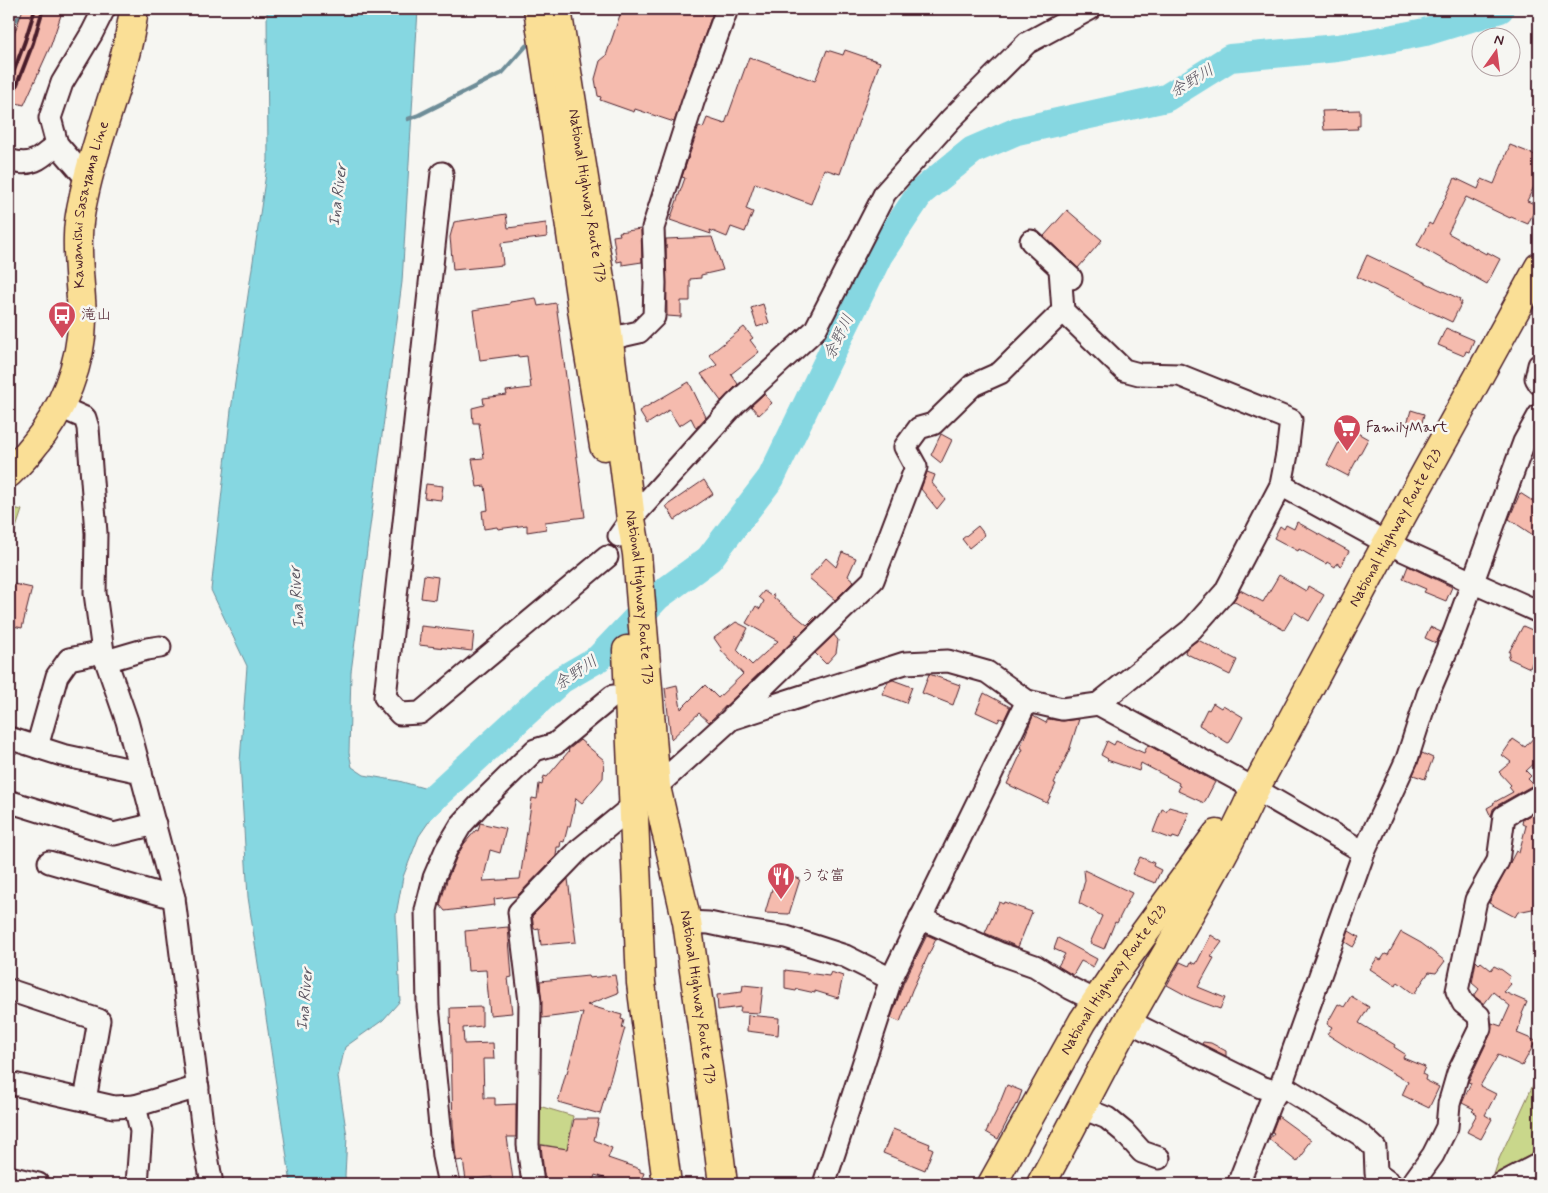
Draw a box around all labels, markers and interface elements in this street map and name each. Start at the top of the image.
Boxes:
north arrow [1470,28,1520,78]
text: N [1492,30,1506,50]
water label: 余野川 [1166,60,1218,102]
street label: National Highway Route 173 [563,108,610,284]
street label: Kawanishi Sasayama Line [68,118,114,289]
water label: Ina River [324,160,353,227]
bus stop icon: 滝山 [47,300,77,339]
place label: 滝山 [81,305,111,325]
water label: 余野川 [819,311,859,363]
supermarket icon: FamilyMart [1332,413,1362,452]
place label: FamilyMart [1366,418,1448,438]
street label: National Highway Route 423 [1344,445,1447,611]
street label: National Highway Route 173 [620,509,658,685]
water label: Ina River [284,563,310,629]
water label: 余野川 [550,651,602,695]
restaurant icon: うな富 [766,861,796,900]
place label: うな富 [800,866,845,886]
street label: National Highway Route 423 [1056,901,1172,1059]
street label: National Highway Route 173 [675,908,720,1085]
water label: Ina River [292,965,318,1031]

